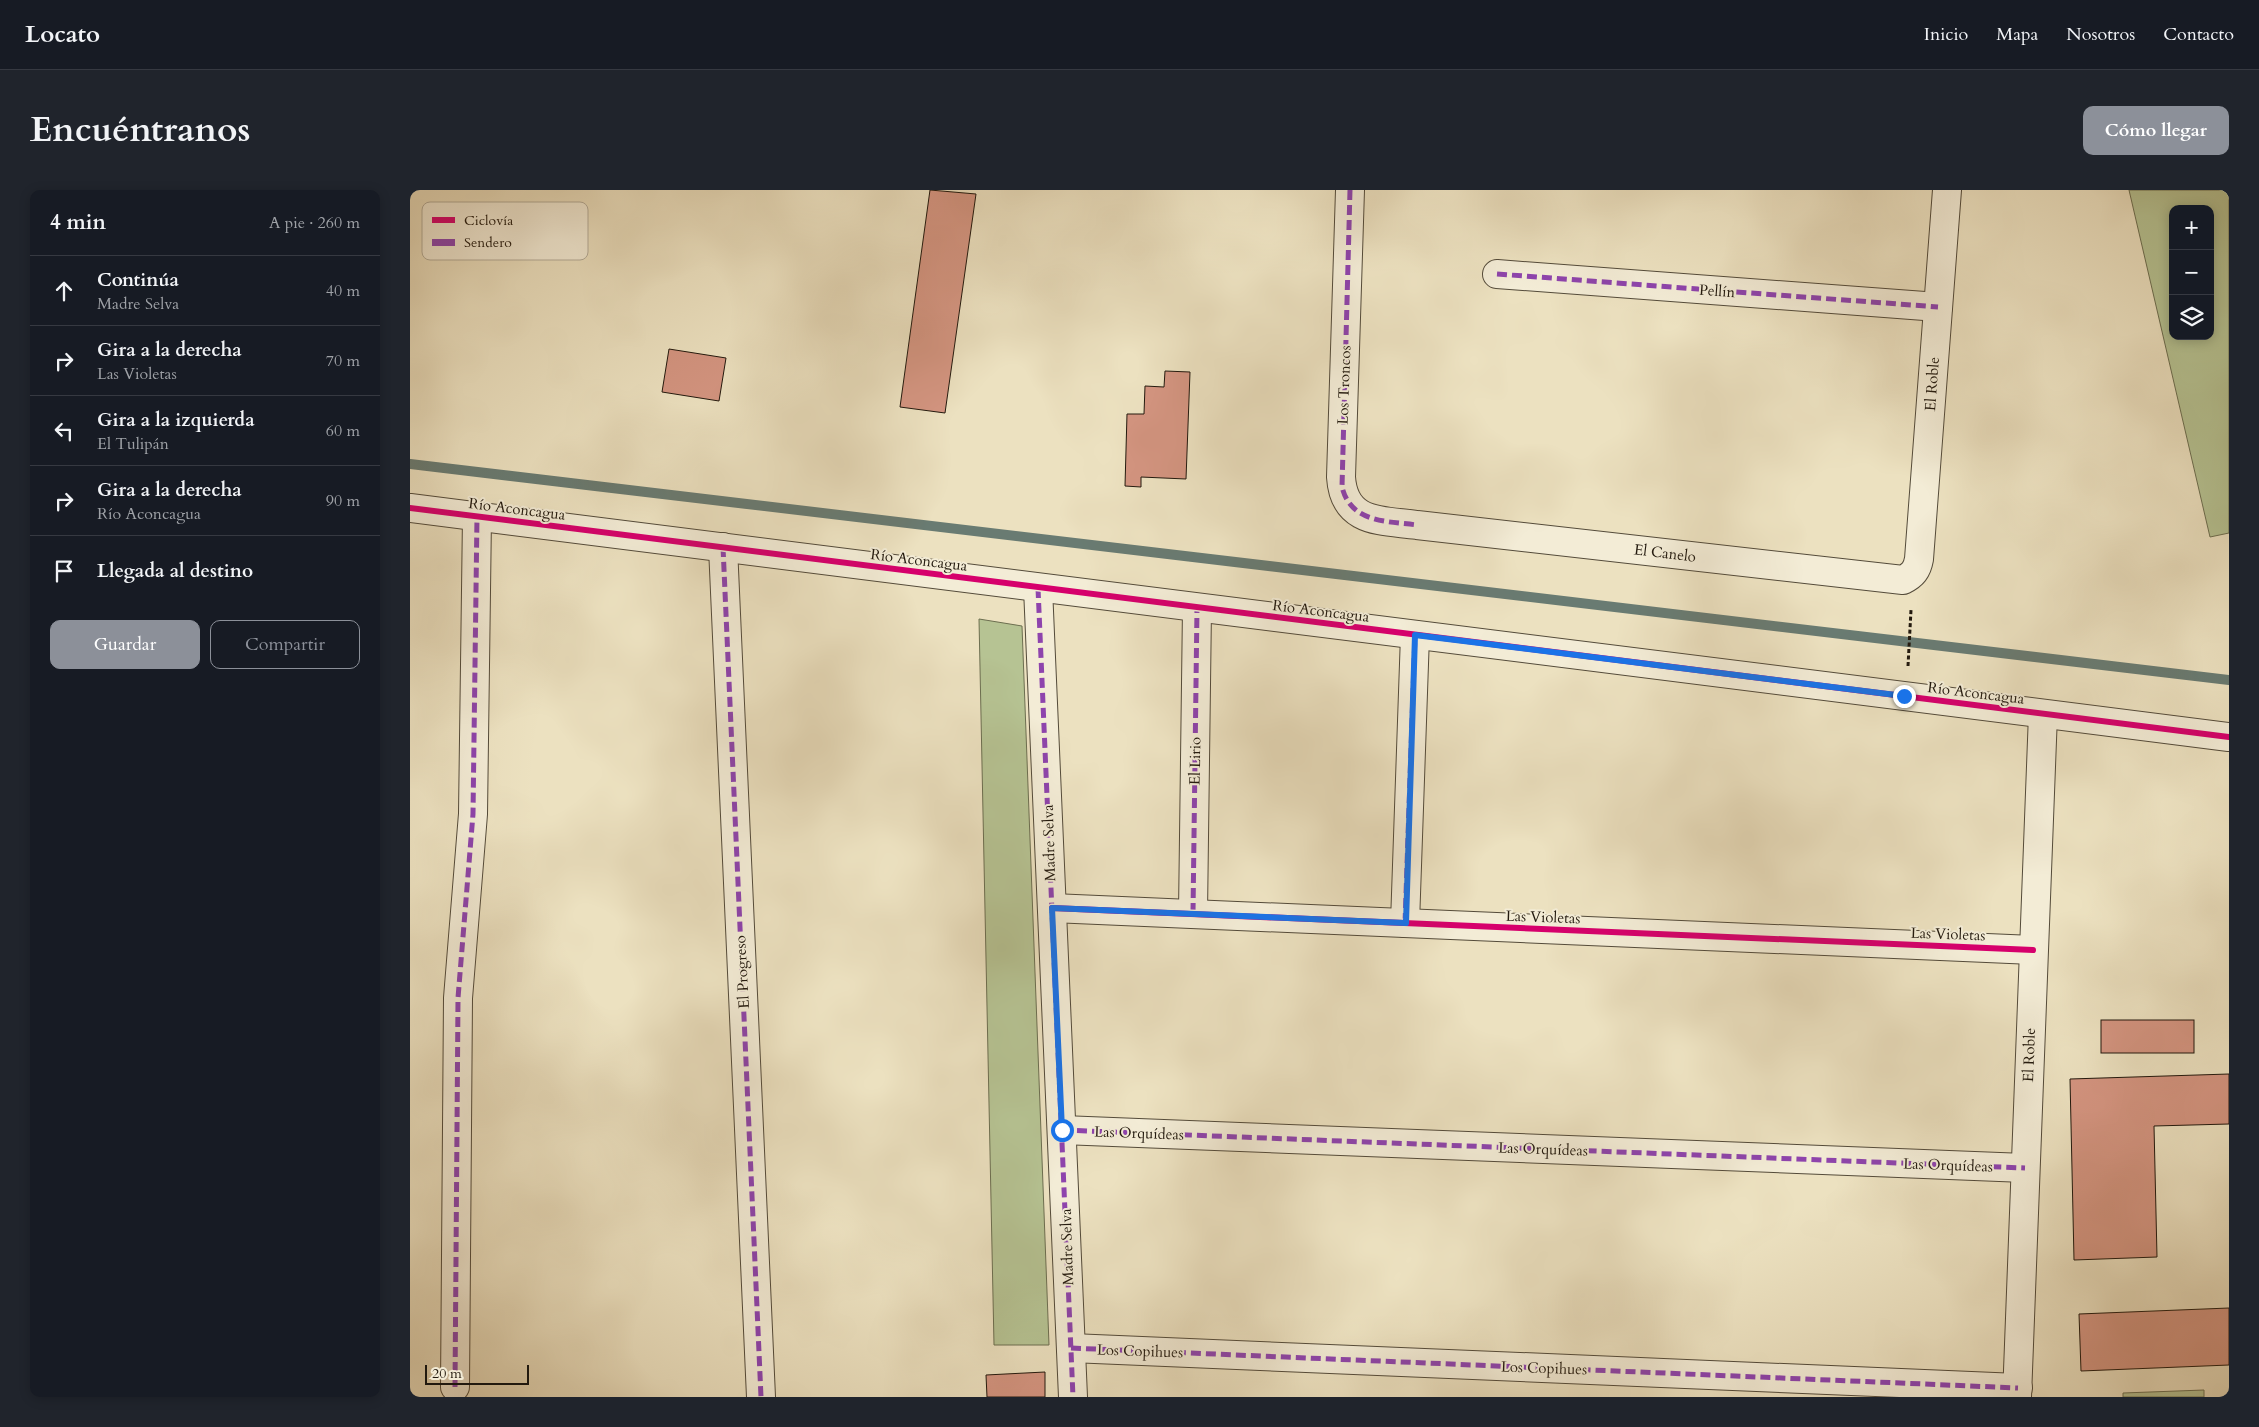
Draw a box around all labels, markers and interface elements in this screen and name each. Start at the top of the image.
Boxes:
text: Locato [25,18,100,51]
text: Inicio [1924,22,1968,47]
text: Mapa [1996,22,2038,47]
text: Nosotros [2066,22,2135,47]
text: Contacto [2163,22,2234,47]
text: Encuéntranos [30,106,251,154]
button: Cómo llegar [2083,106,2229,155]
legend [422,202,588,260]
map controls [2169,205,2214,340]
button: + [2169,205,2214,250]
text: 4 min [50,208,106,237]
text: Ciclovía [464,211,513,230]
text: A pie · 260 m [269,212,360,234]
text: Sendero [464,233,512,252]
button: − [2169,250,2214,295]
text: Continúa [97,267,179,293]
icon: ahead [50,277,78,305]
text: 40 m [326,280,360,302]
street label: Pellín [1698,280,1736,302]
text: Madre Selva [97,293,179,315]
button: layers [2169,295,2214,340]
text: Gira a la derecha [97,337,242,363]
street label: Los Troncos [1333,345,1355,425]
icon: right [50,347,78,375]
text: 70 m [326,350,360,372]
street label: El Roble [1920,356,1944,412]
text: Las Violetas [97,363,177,385]
text: Gira a la izquierda [97,407,255,433]
icon: left [50,417,78,445]
text: 60 m [326,420,360,442]
text: El Tulipán [97,433,169,455]
text: Gira a la derecha [97,477,242,503]
icon: right [50,487,78,515]
text: 90 m [326,490,360,512]
street label: Río Aconcagua [467,493,567,525]
text: Río Aconcagua [97,503,201,525]
street label: El Canelo [1633,539,1697,567]
street label: Río Aconcagua [869,544,969,576]
icon: arrive [50,557,78,585]
text: Llegada al destino [97,558,253,584]
street label: Río Aconcagua [1271,595,1371,627]
button: Guardar [50,620,200,669]
button: Compartir [210,620,360,669]
street label: Río Aconcagua [1926,677,2026,709]
route end [1893,685,1916,708]
street label: El Lirio [1185,737,1205,785]
street label: Madre Selva [1038,804,1060,882]
street label: Las Violetas [1505,906,1581,928]
street label: Las Violetas [1910,923,1986,945]
street label: El Progreso [730,935,754,1009]
street label: El Roble [2018,1027,2040,1082]
route start [1051,1119,1074,1142]
street label: Las Orquídeas [1094,1121,1184,1145]
street label: Las Orquídeas [1498,1137,1588,1161]
street label: Las Orquídeas [1903,1153,1993,1177]
street label: Madre Selva [1056,1208,1078,1286]
street label: Los Copihues [1097,1339,1183,1363]
street label: Los Copihues [1501,1356,1587,1380]
scale bar [425,1362,529,1385]
text: 20 m [432,1364,462,1383]

